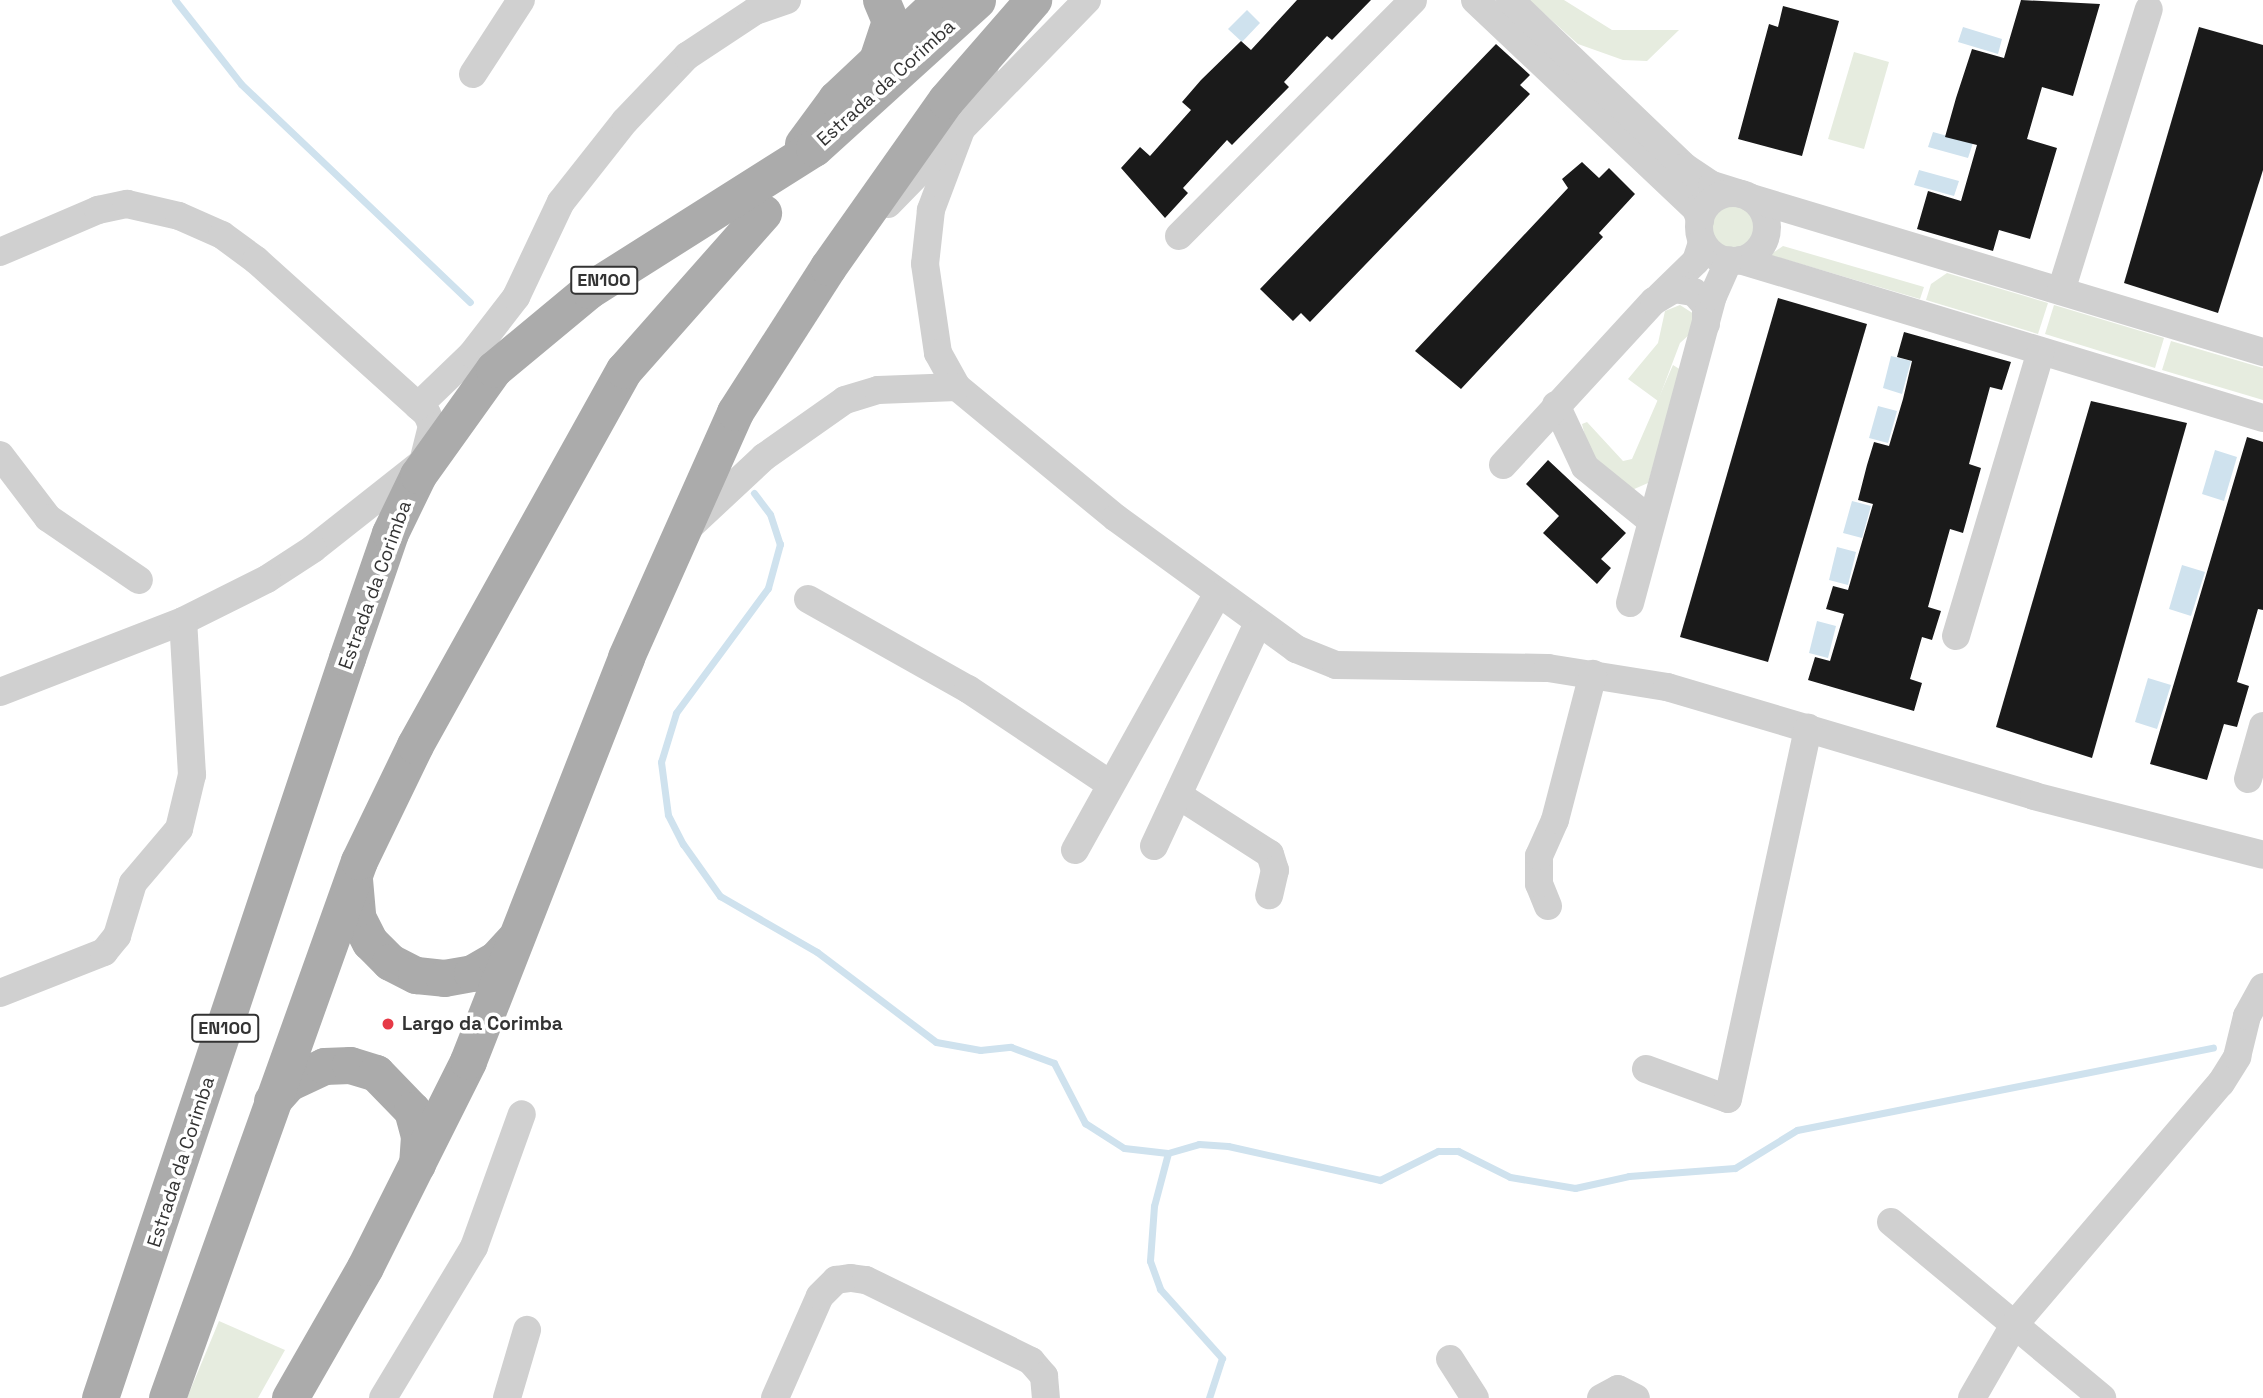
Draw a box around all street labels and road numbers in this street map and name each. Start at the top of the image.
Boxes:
street label: Estrada da Corimba [812,15,960,151]
road number: EN100 [569,266,639,294]
street label: Estrada da Corimba [334,497,416,673]
road number: EN100 [190,1014,260,1042]
street label: Estrada da Corimba [143,1074,219,1250]

